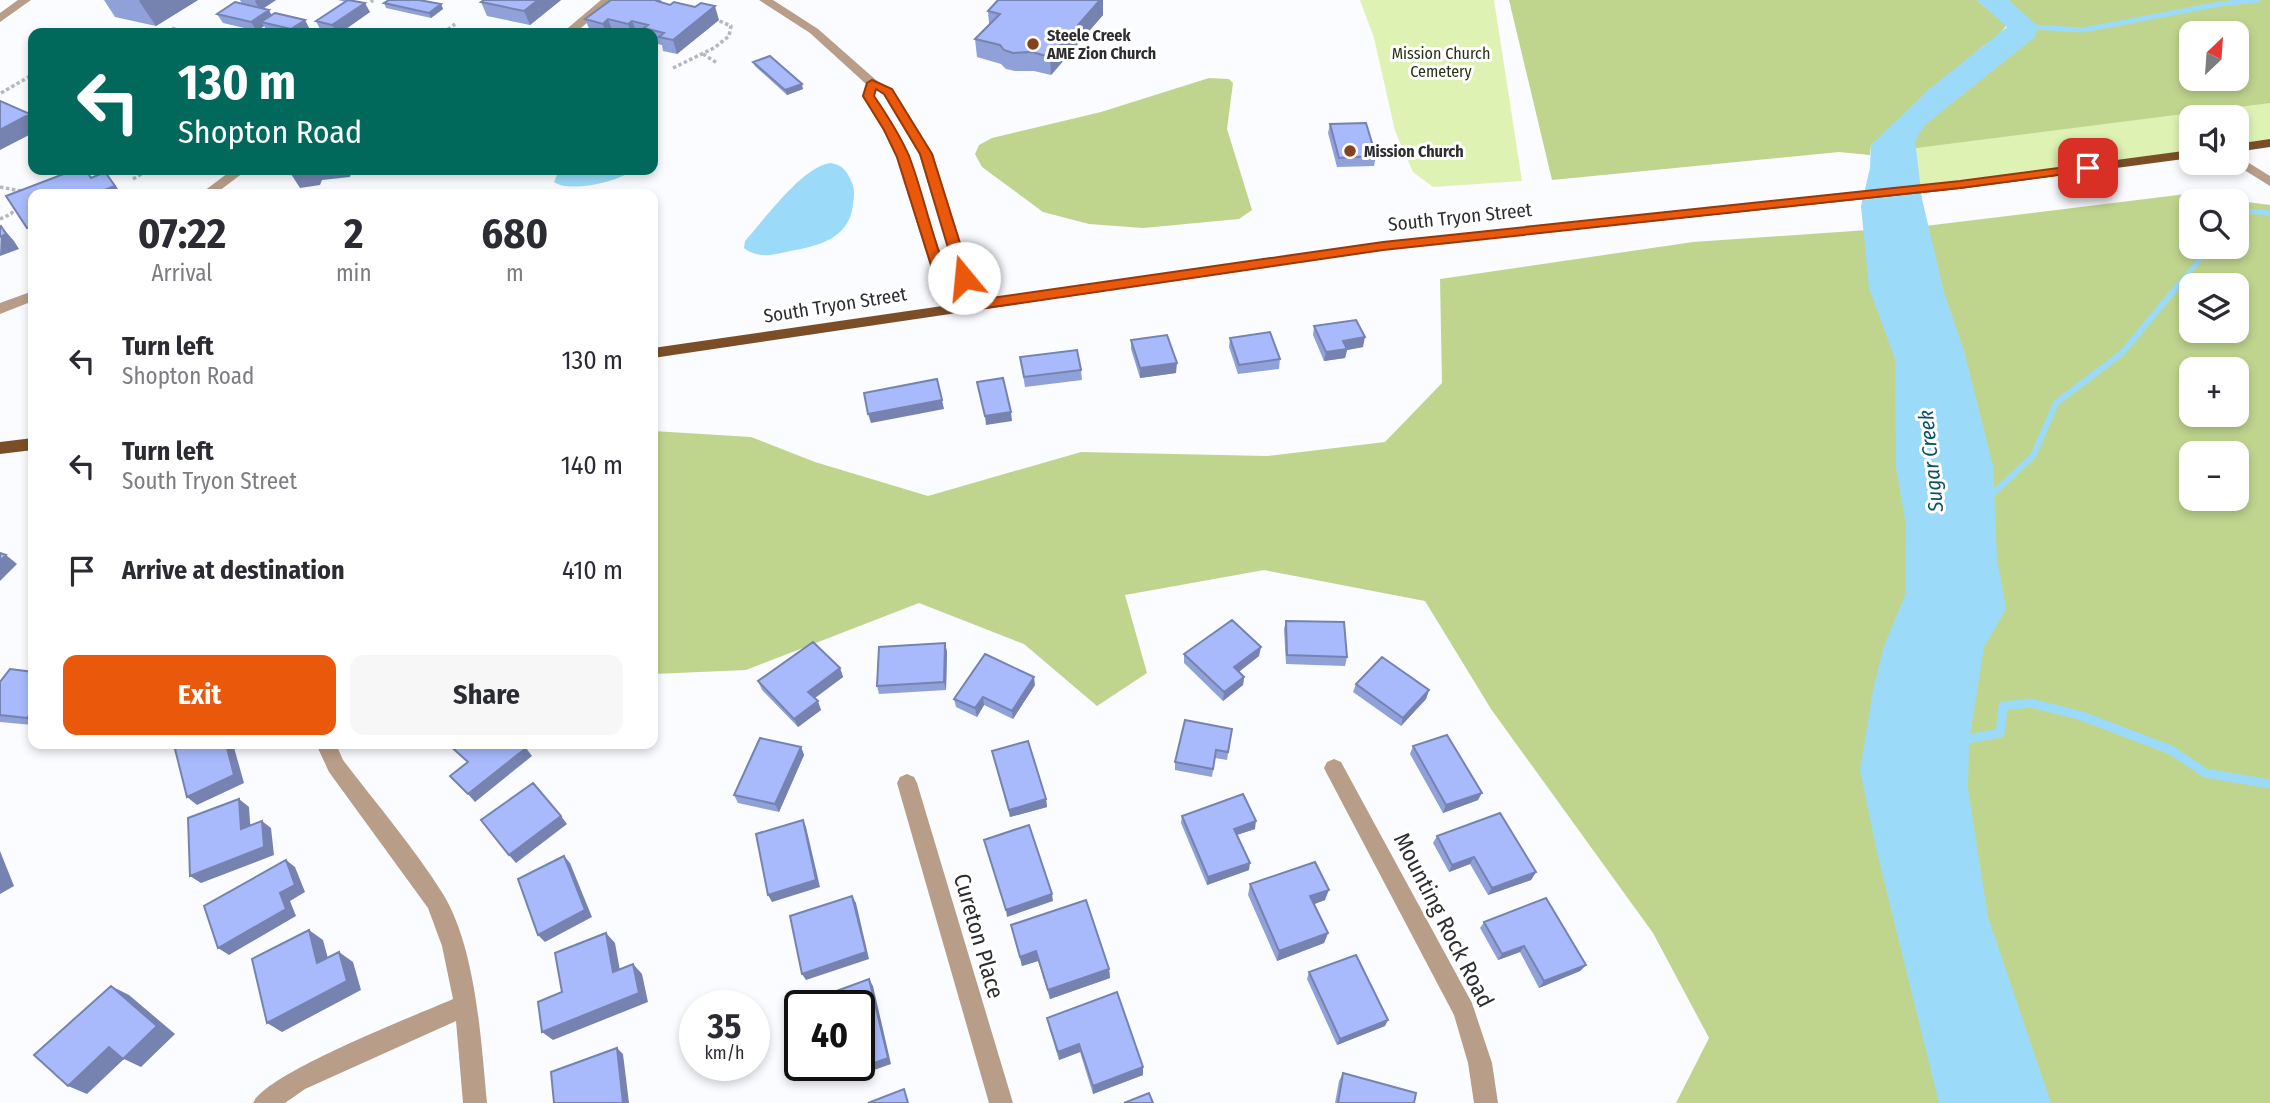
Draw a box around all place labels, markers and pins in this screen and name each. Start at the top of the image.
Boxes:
place label: Steele Creek AME Zion Church [1046,26,1156,63]
marker: Steele Creek AME Zion Church [1025,36,1041,52]
pin [2058,138,2118,198]
place label: Mission Church [1364,142,1464,161]
marker: Mission Church [1342,143,1358,159]

